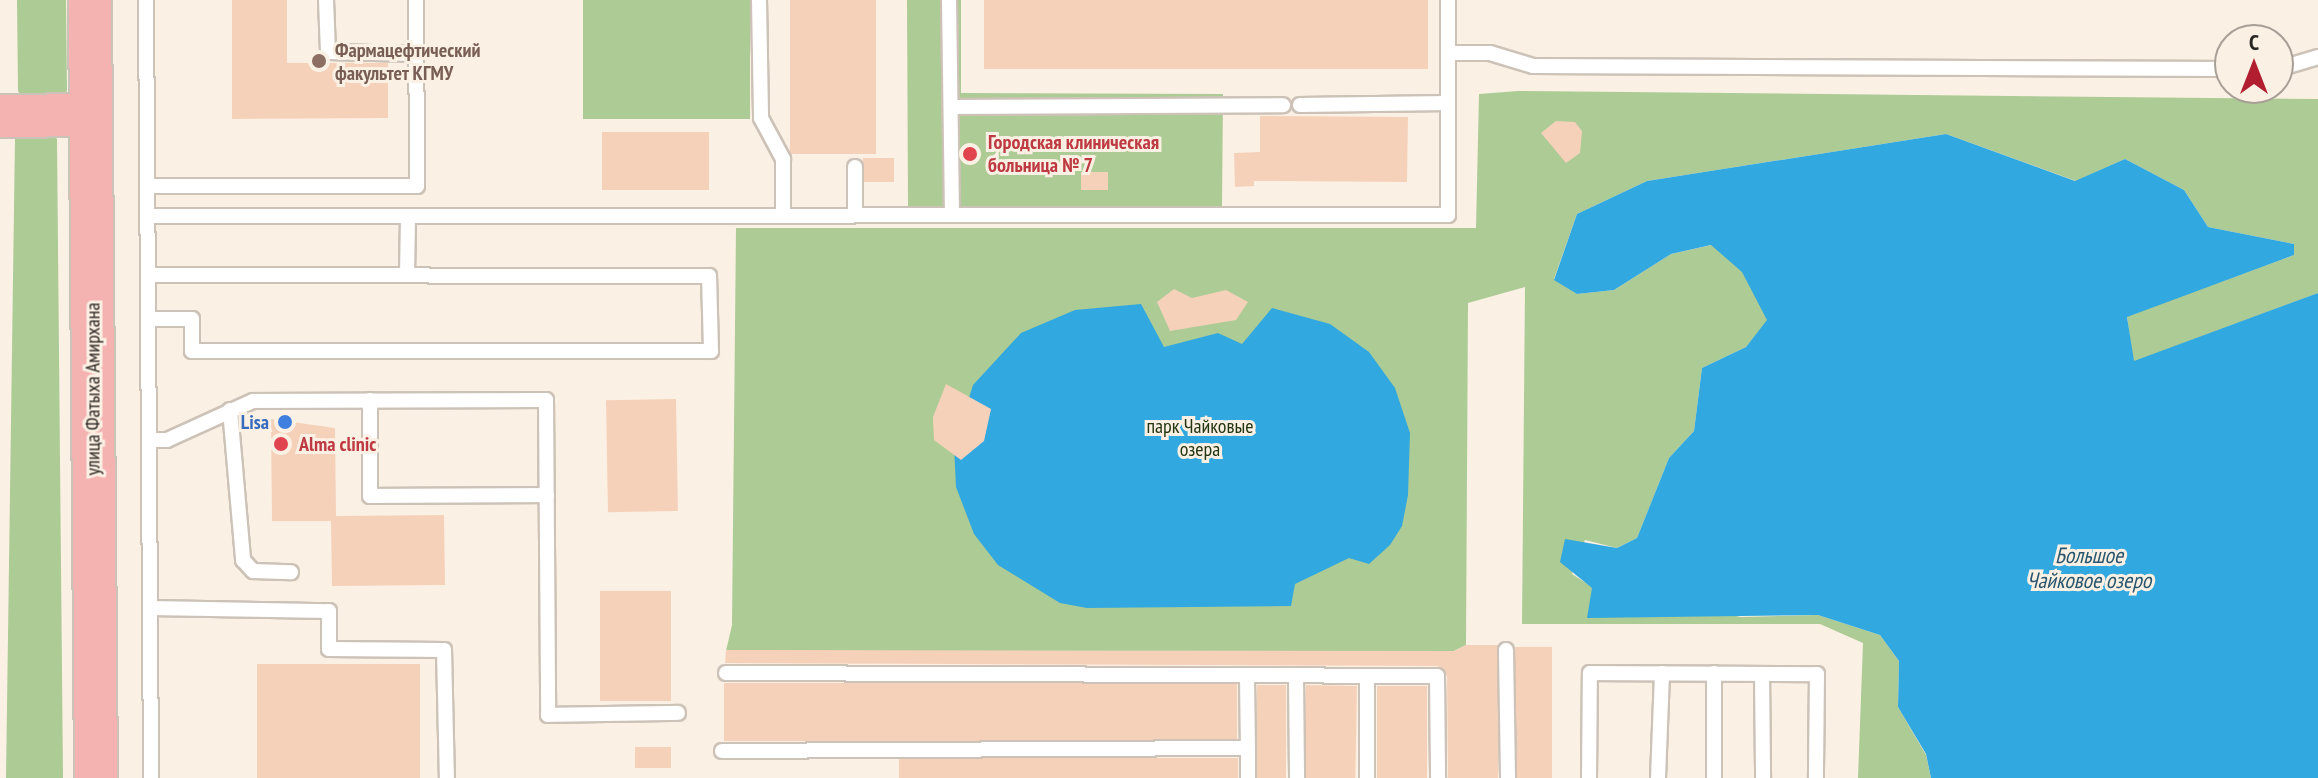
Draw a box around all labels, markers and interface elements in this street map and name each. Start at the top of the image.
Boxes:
north arrow [2214,24,2294,104]
text: С [2249,28,2259,56]
place label: Фармацефтический факультет КГМУ [335,38,480,85]
marker: Фармацефтический факультет КГМУ [310,52,328,70]
place label: Городская клиническая больница № 7 [988,130,1159,177]
marker: Городская клиническая больница № 7 [959,143,981,165]
street label: улица Фатыха Амирхана [81,302,105,476]
place label: Lisa [241,410,269,434]
marker: Lisa [276,413,294,431]
park label: парк Чайковые озера [1146,415,1254,462]
place label: Alma clinic [299,432,376,456]
marker: Alma clinic [270,433,292,455]
water label: Большое Чайковое озеро [2027,542,2151,594]

